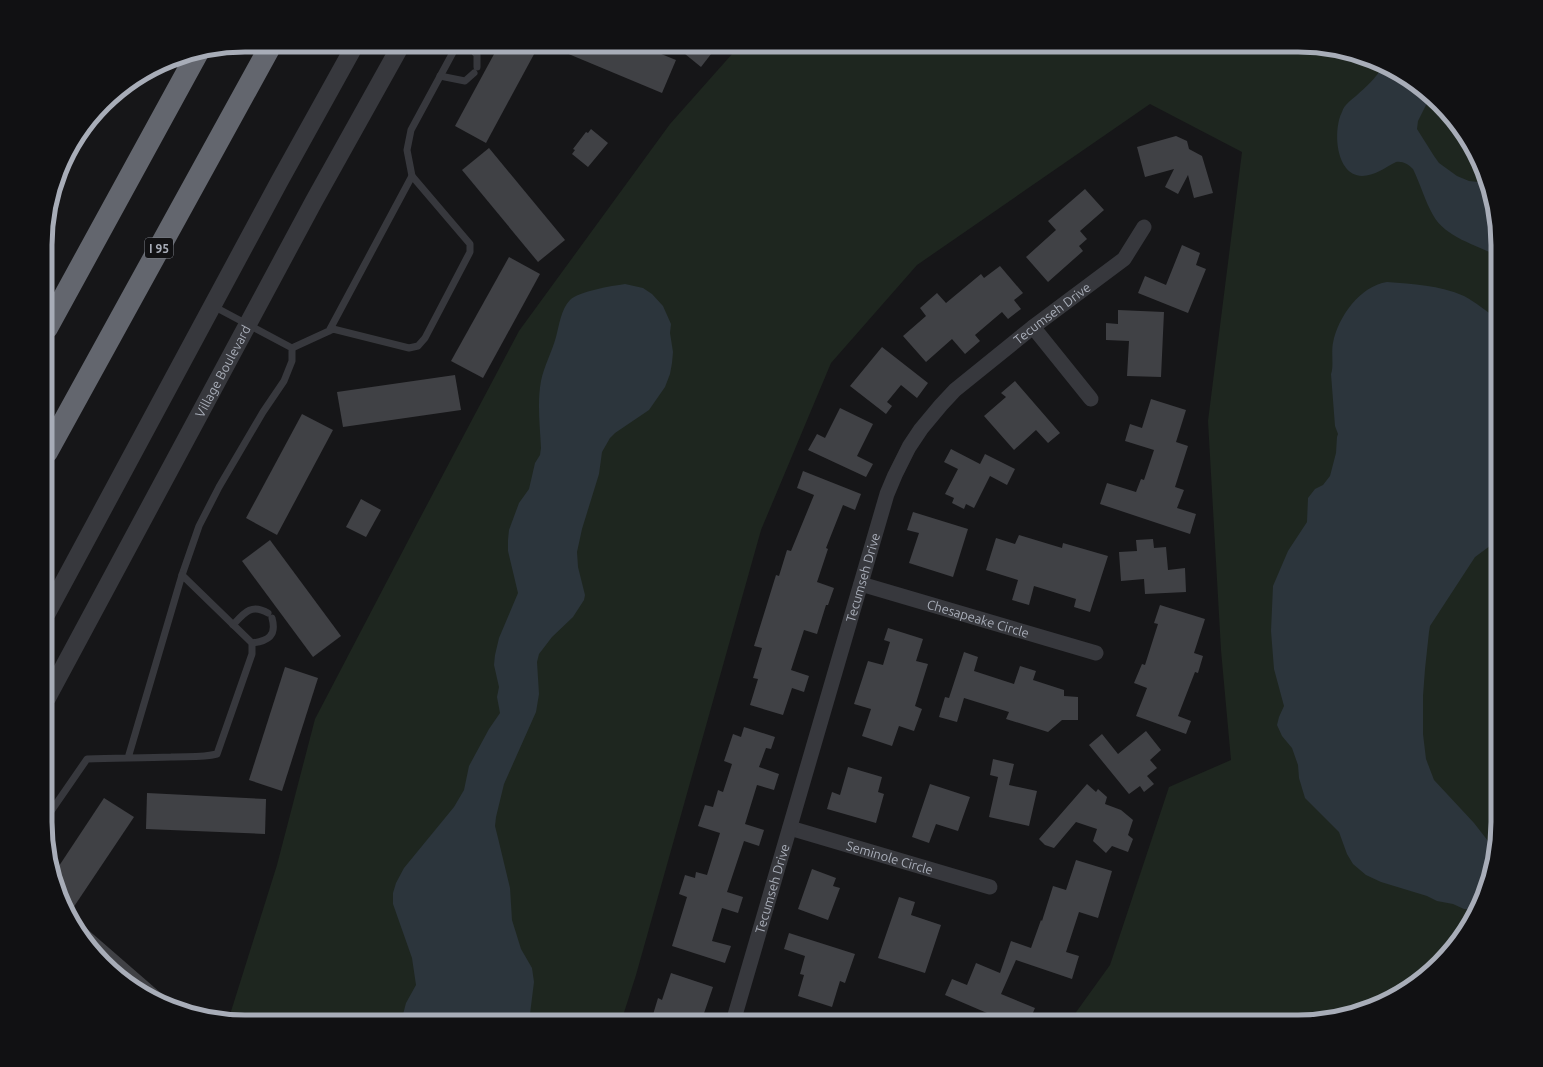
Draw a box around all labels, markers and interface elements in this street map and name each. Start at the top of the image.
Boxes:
road number: I 95 [145,238,173,258]
street label: Tecumseh Drive [1011,280,1093,347]
street label: Village Boulevard [192,323,253,420]
street label: Tecumseh Drive [843,531,882,624]
street label: Chesapeake Circle [925,597,1031,640]
street label: Seminole Circle [845,838,935,877]
street label: Tecumseh Drive [752,842,792,935]

